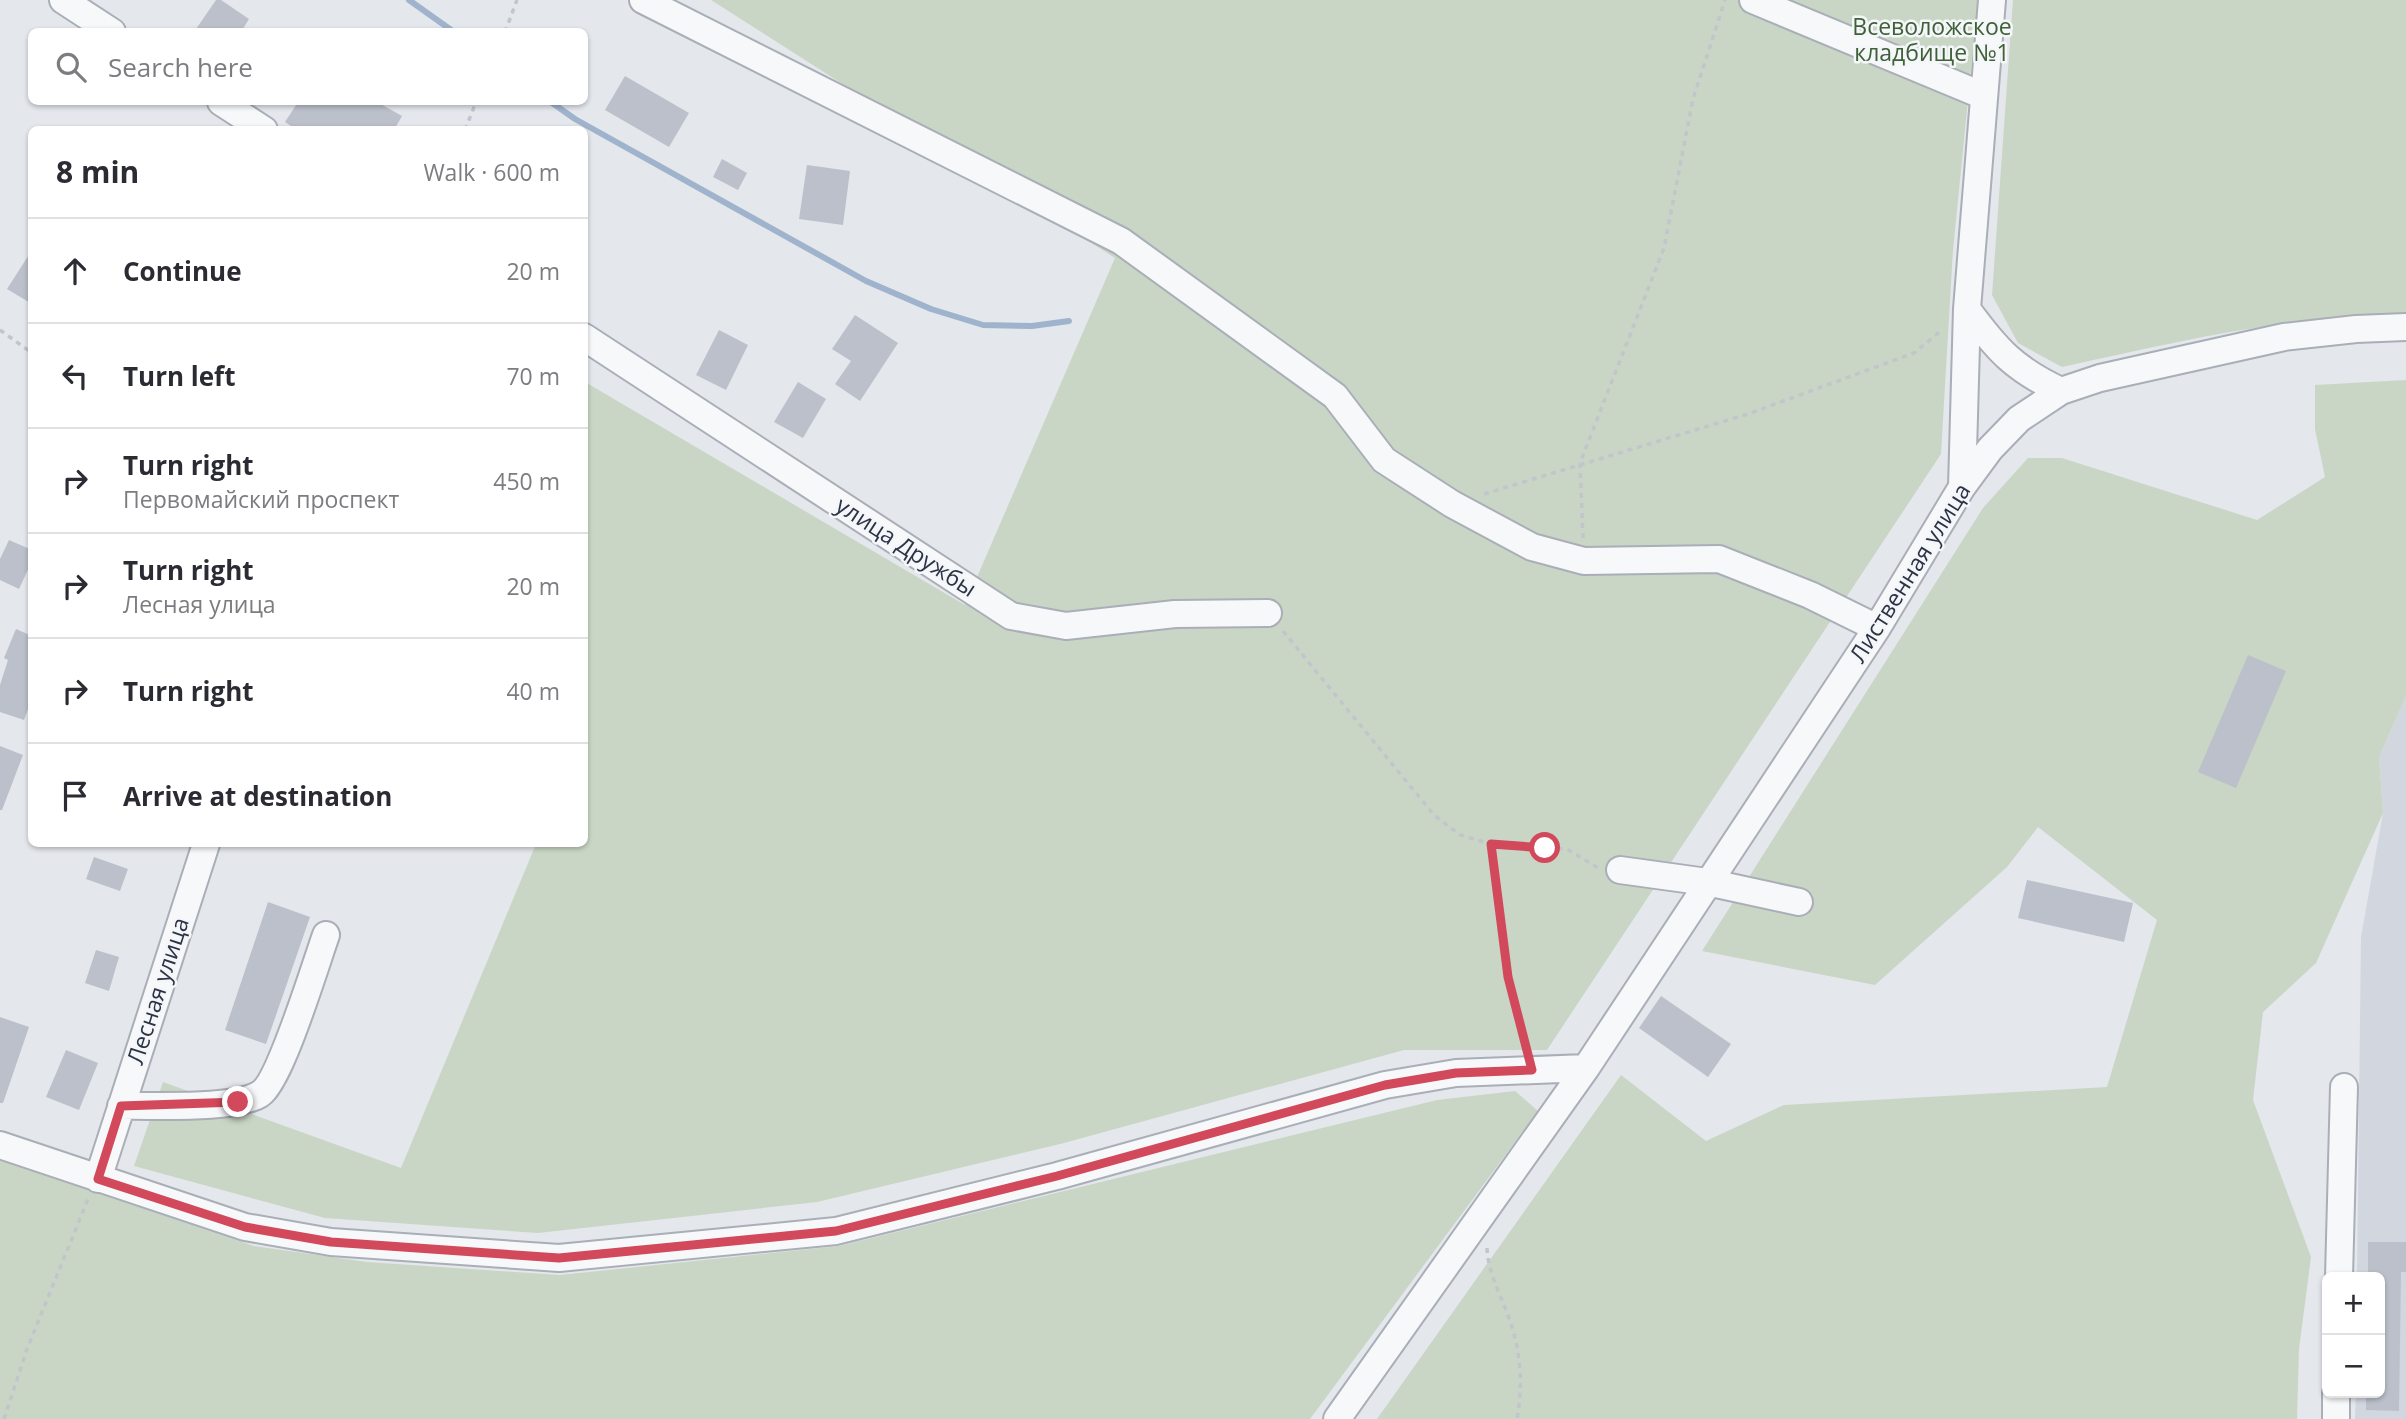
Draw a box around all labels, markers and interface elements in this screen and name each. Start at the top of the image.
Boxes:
park label: Всеволожское кладбище №1 [1852,10,2012,68]
search box [28,28,588,105]
icon: search [52,48,90,86]
text: Search here [108,49,253,85]
text: 8 min [56,151,139,192]
text: Walk · 600 m [423,156,560,188]
icon: ahead [56,252,94,290]
text: Continue [123,253,242,289]
text: 20 m [506,255,560,287]
icon: left [56,357,94,395]
text: Turn left [123,358,235,394]
text: 70 m [506,360,560,392]
text: Turn right [123,447,254,483]
icon: right [56,462,94,500]
text: 450 m [493,465,560,497]
street label: Лиственная улица [1841,477,1977,668]
text: Первомайский проспект [123,483,399,515]
street label: улица Дружбы [830,489,983,604]
text: Turn right [123,552,254,588]
icon: right [56,567,94,605]
text: 20 m [506,570,560,602]
text: Лесная улица [123,588,276,620]
icon: right [56,672,94,710]
text: Turn right [123,673,254,709]
text: 40 m [506,675,560,707]
icon: arrive [56,777,94,815]
text: Arrive at destination [123,778,392,814]
route start [1529,832,1560,863]
street label: Лесная улица [118,913,196,1068]
route end [222,1086,253,1117]
map controls [2322,1272,2385,1398]
button: + [2322,1272,2385,1335]
button: − [2322,1335,2385,1398]

